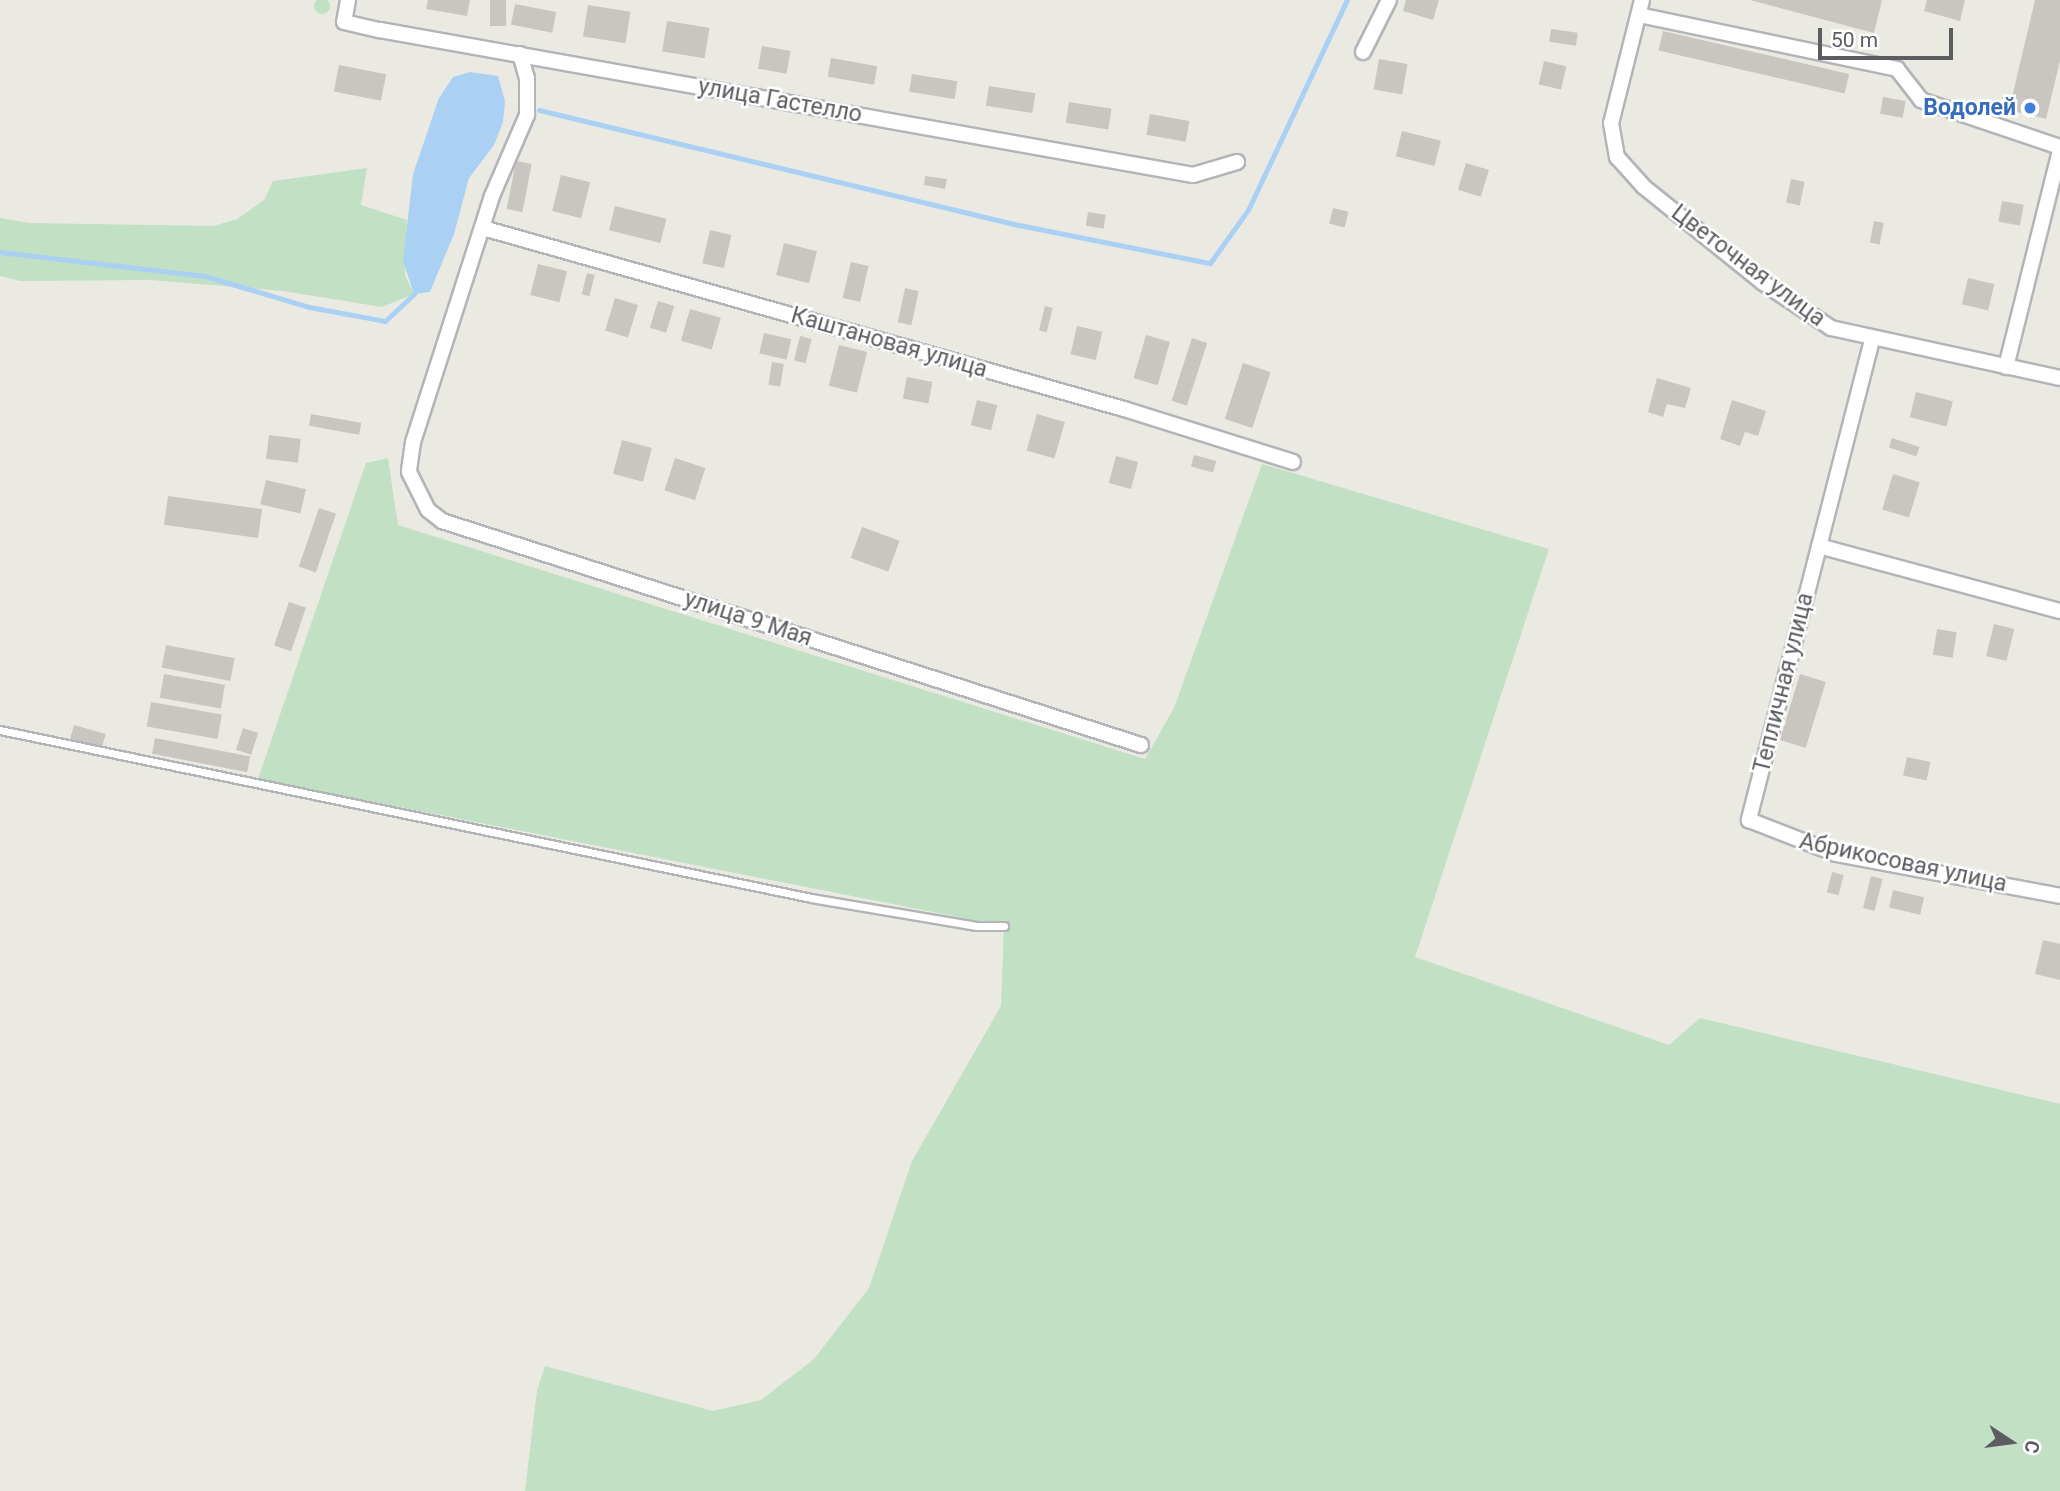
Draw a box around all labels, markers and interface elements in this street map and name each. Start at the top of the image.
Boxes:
scale bar [1822,14,1957,58]
text: 50 m [1831,28,1878,52]
street label: улица Гастелло [696,73,864,129]
place label: Водолей [1923,94,2016,122]
marker: Водолей [2022,100,2038,116]
street label: Цветочная улица [1666,199,1830,333]
street label: Каштановая улица [788,302,990,384]
street label: улица 9 Мая [681,585,815,653]
street label: Тепличная улица [1748,590,1820,776]
street label: Абрикосовая улица [1797,828,2009,898]
north arrow [1976,1407,2046,1477]
text: С [2019,1438,2045,1455]

